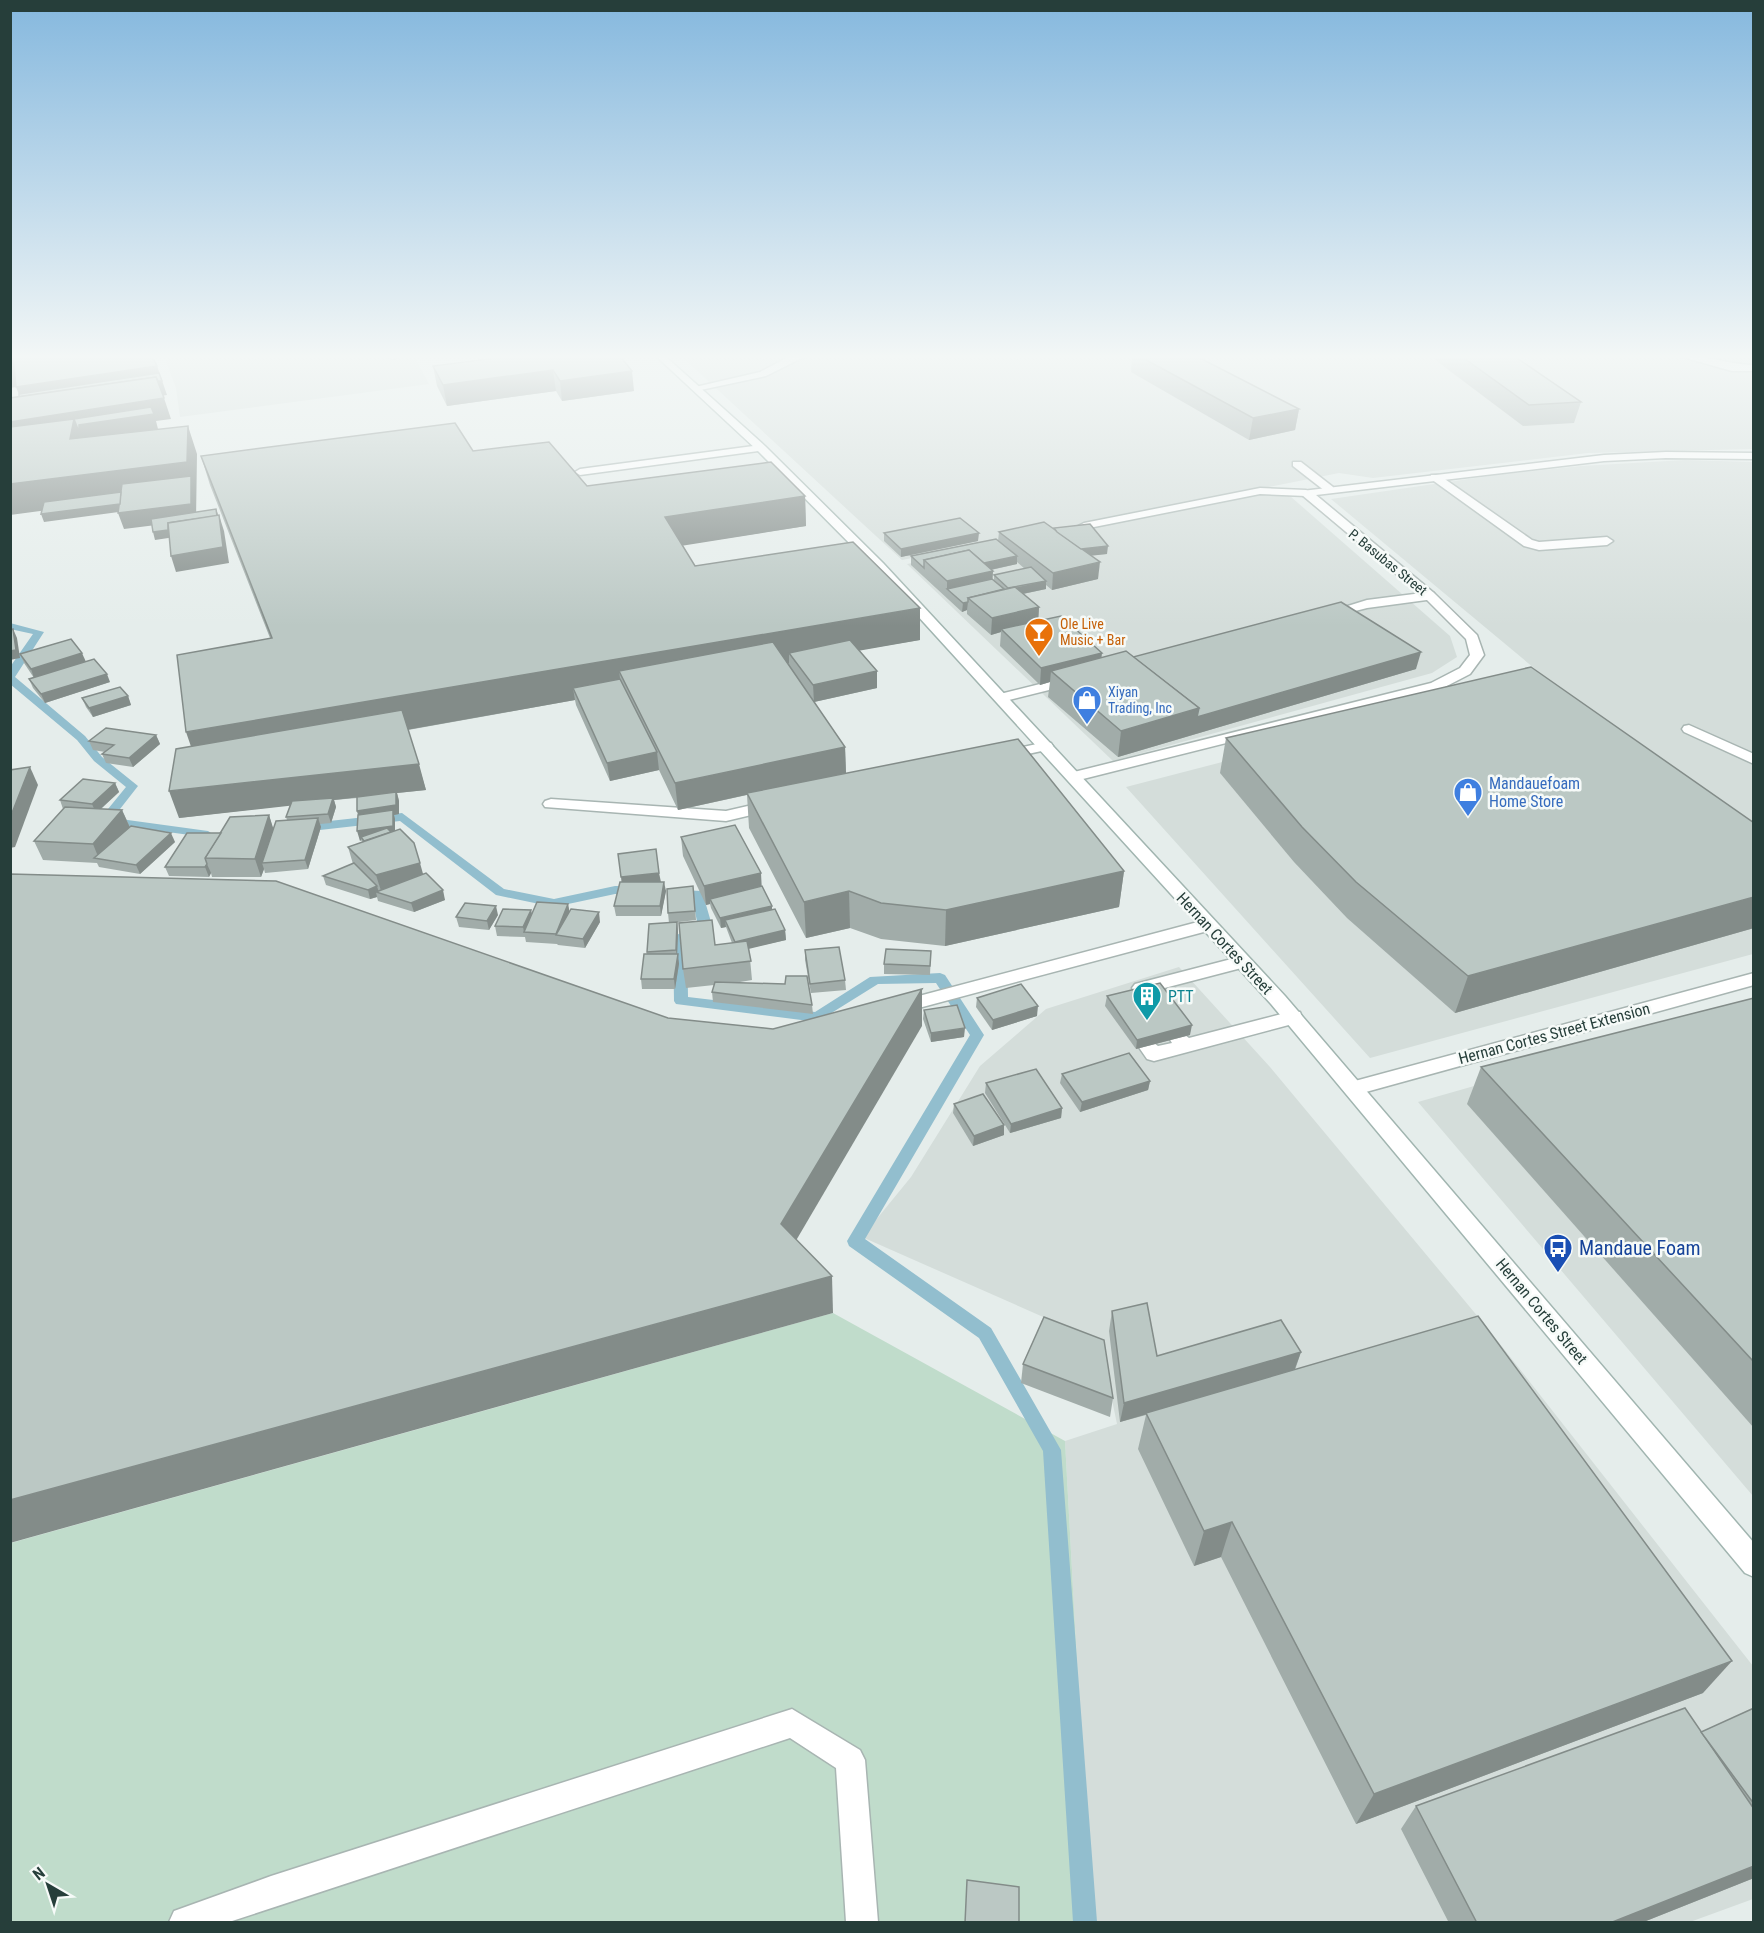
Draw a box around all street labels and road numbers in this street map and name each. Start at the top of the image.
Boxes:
street label: P. Basubas Street [1346,526,1430,598]
street label: Hernan Cortes Street [1173,889,1277,998]
street label: Hernan Cortes Street Extension [1456,999,1652,1068]
street label: Hernan Cortes Street [1492,1255,1592,1368]

